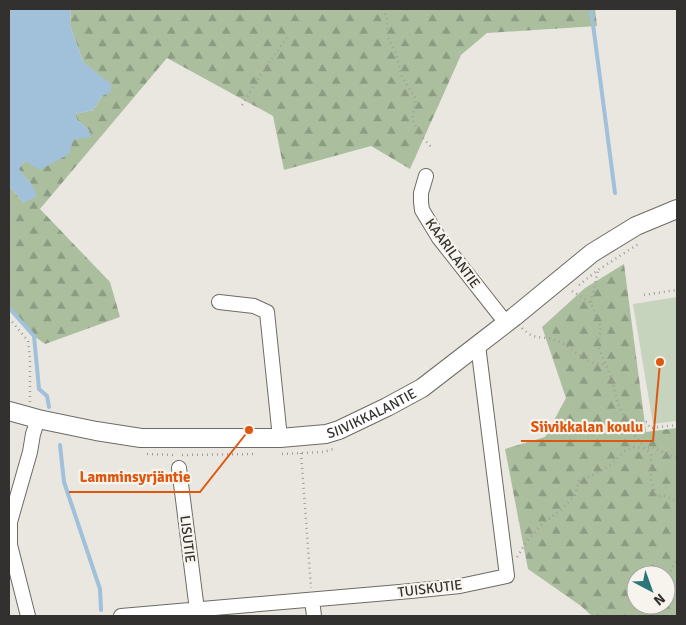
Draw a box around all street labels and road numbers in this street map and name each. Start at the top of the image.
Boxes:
street label: KAARILANTIE [422,215,484,292]
street label: SIIVIKKALANTIE [325,385,419,442]
street label: LISUTIE [176,515,199,564]
street label: TUISKUTIE [397,576,463,601]

